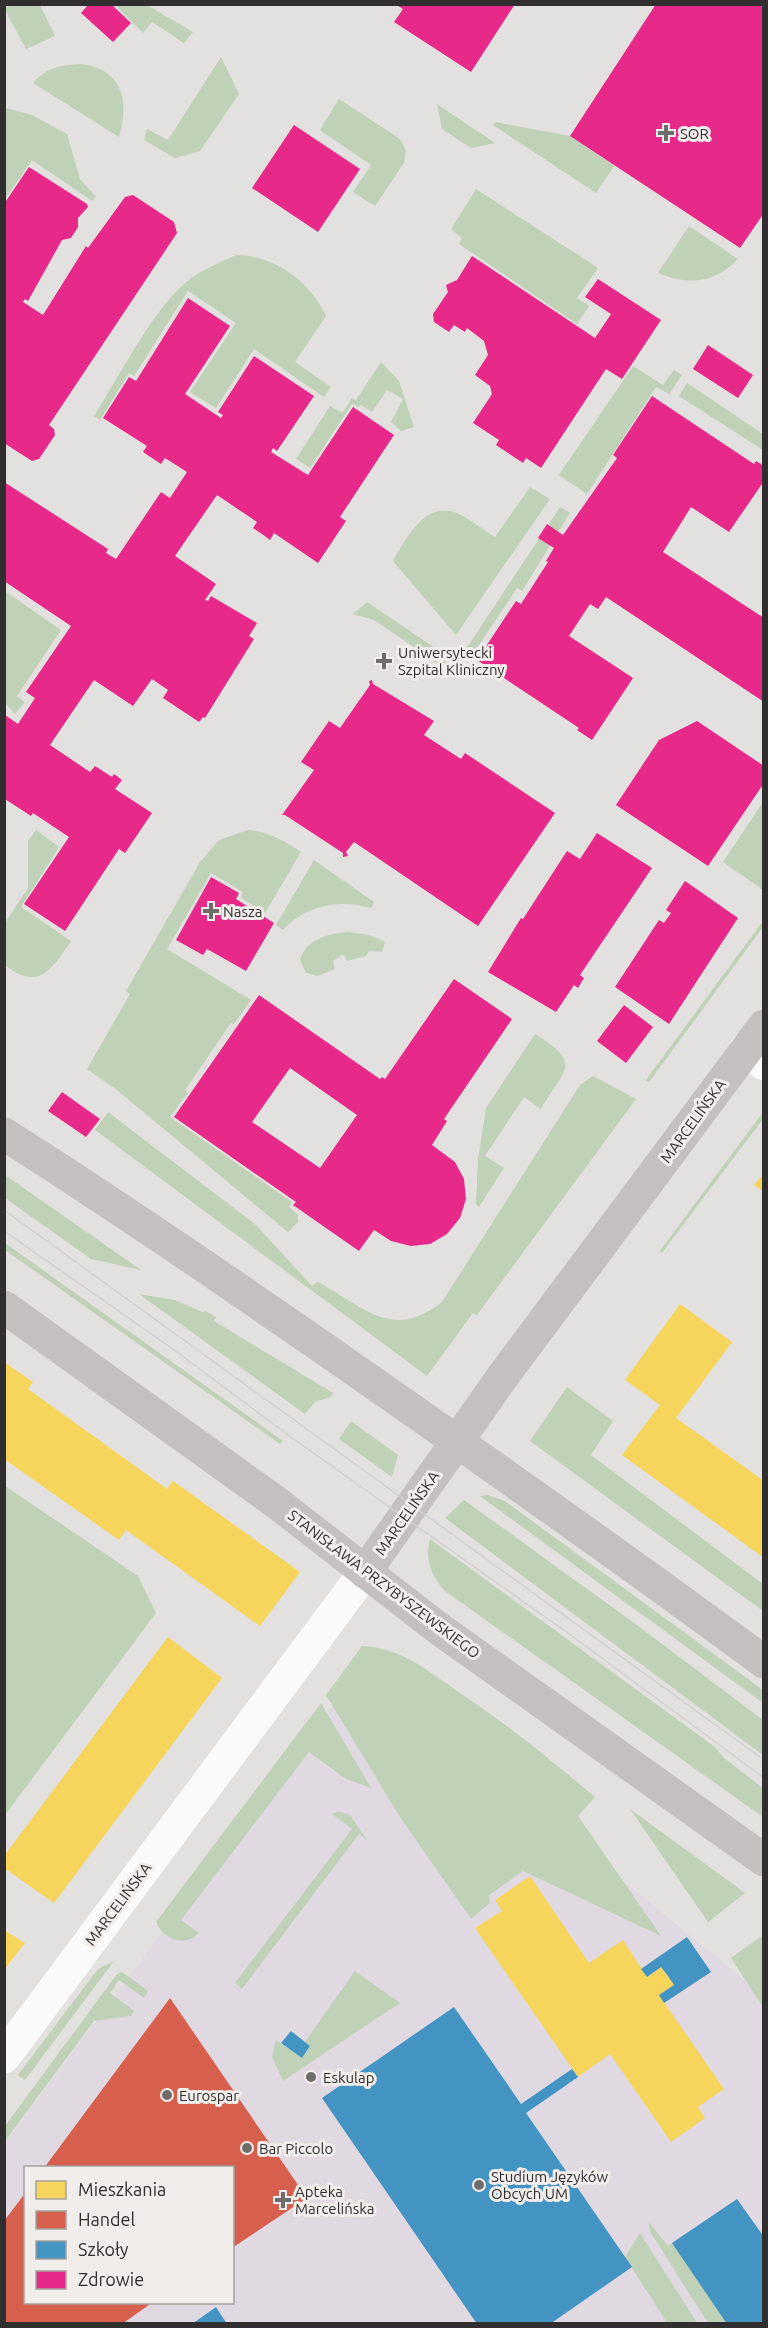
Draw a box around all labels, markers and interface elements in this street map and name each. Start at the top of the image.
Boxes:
marker: SOR [657,124,675,142]
place label: SOR [680,125,709,142]
place label: Uniwersytecki Szpital Kliniczny [398,644,505,678]
marker: Uniwersytecki Szpital Kliniczny [375,652,393,670]
place label: Nasza [223,903,263,920]
marker: Nasza [204,904,218,918]
street label: MARCELIŃSKA [657,1076,729,1166]
street label: MARCELIŃSKA [372,1467,443,1558]
street label: STANISŁAWA PRZYBYSZEWSKIEGO [285,1506,483,1662]
street label: MARCELIŃSKA [81,1859,155,1949]
place label: Eskulap [323,2069,375,2086]
marker: Eskulap [304,2070,318,2084]
place label: Eurospar [179,2087,239,2104]
marker: Eurospar [160,2088,174,2102]
place label: Bar Piccolo [259,2140,333,2157]
marker: Bar Piccolo [240,2141,254,2155]
legend [24,2166,234,2304]
place label: Studium Języków Obcych UM [491,2168,609,2202]
marker: Studium Języków Obcych UM [472,2178,486,2192]
text: Mieszkania [78,2179,166,2199]
place label: Apteka Marcelińska [295,2183,375,2217]
marker: Apteka Marcelińska [276,2193,290,2207]
text: Handel [78,2209,136,2229]
text: Szkoły [78,2239,129,2259]
text: Zdrowie [78,2269,144,2289]

